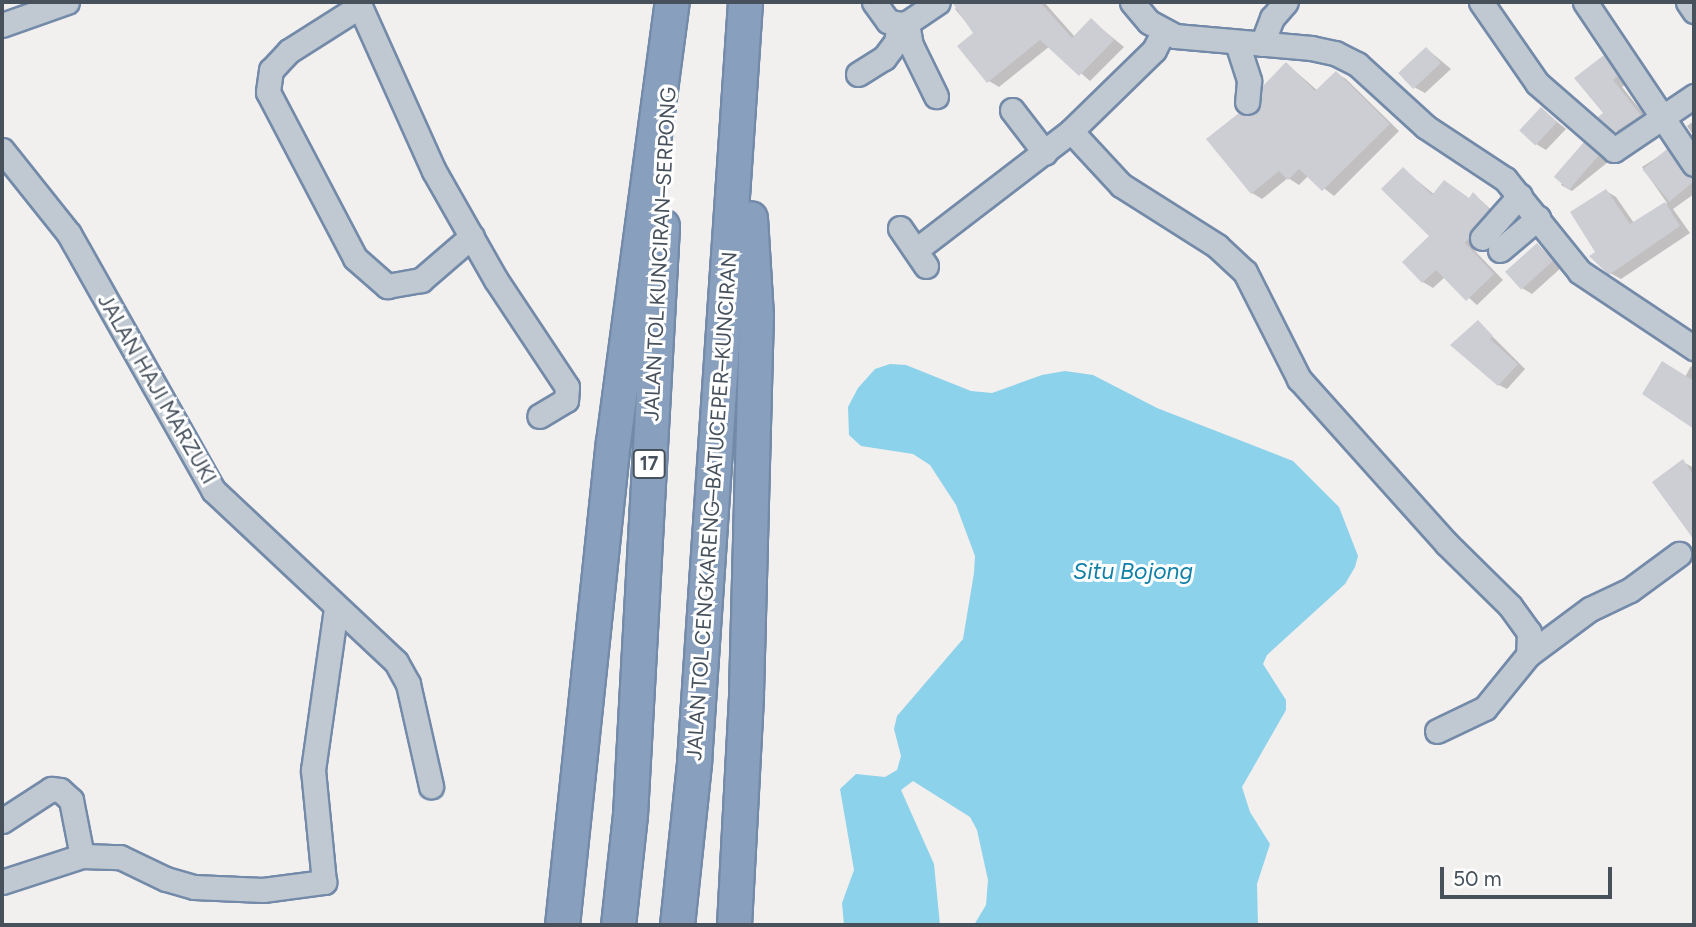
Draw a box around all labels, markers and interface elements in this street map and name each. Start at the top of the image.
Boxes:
street label: JALAN TOL KUNCIRAN–SERPONG [639,86,681,422]
street label: JALAN TOL CENGKARENG–BATUCEPER–KUNCIRAN [682,251,742,761]
street label: JALAN HAJI MARZUKI [92,290,222,488]
road number: 17 [632,449,666,480]
water label: Situ Bojong [1073,557,1193,585]
scale bar [1444,853,1616,897]
text: 50 m [1453,866,1502,891]

